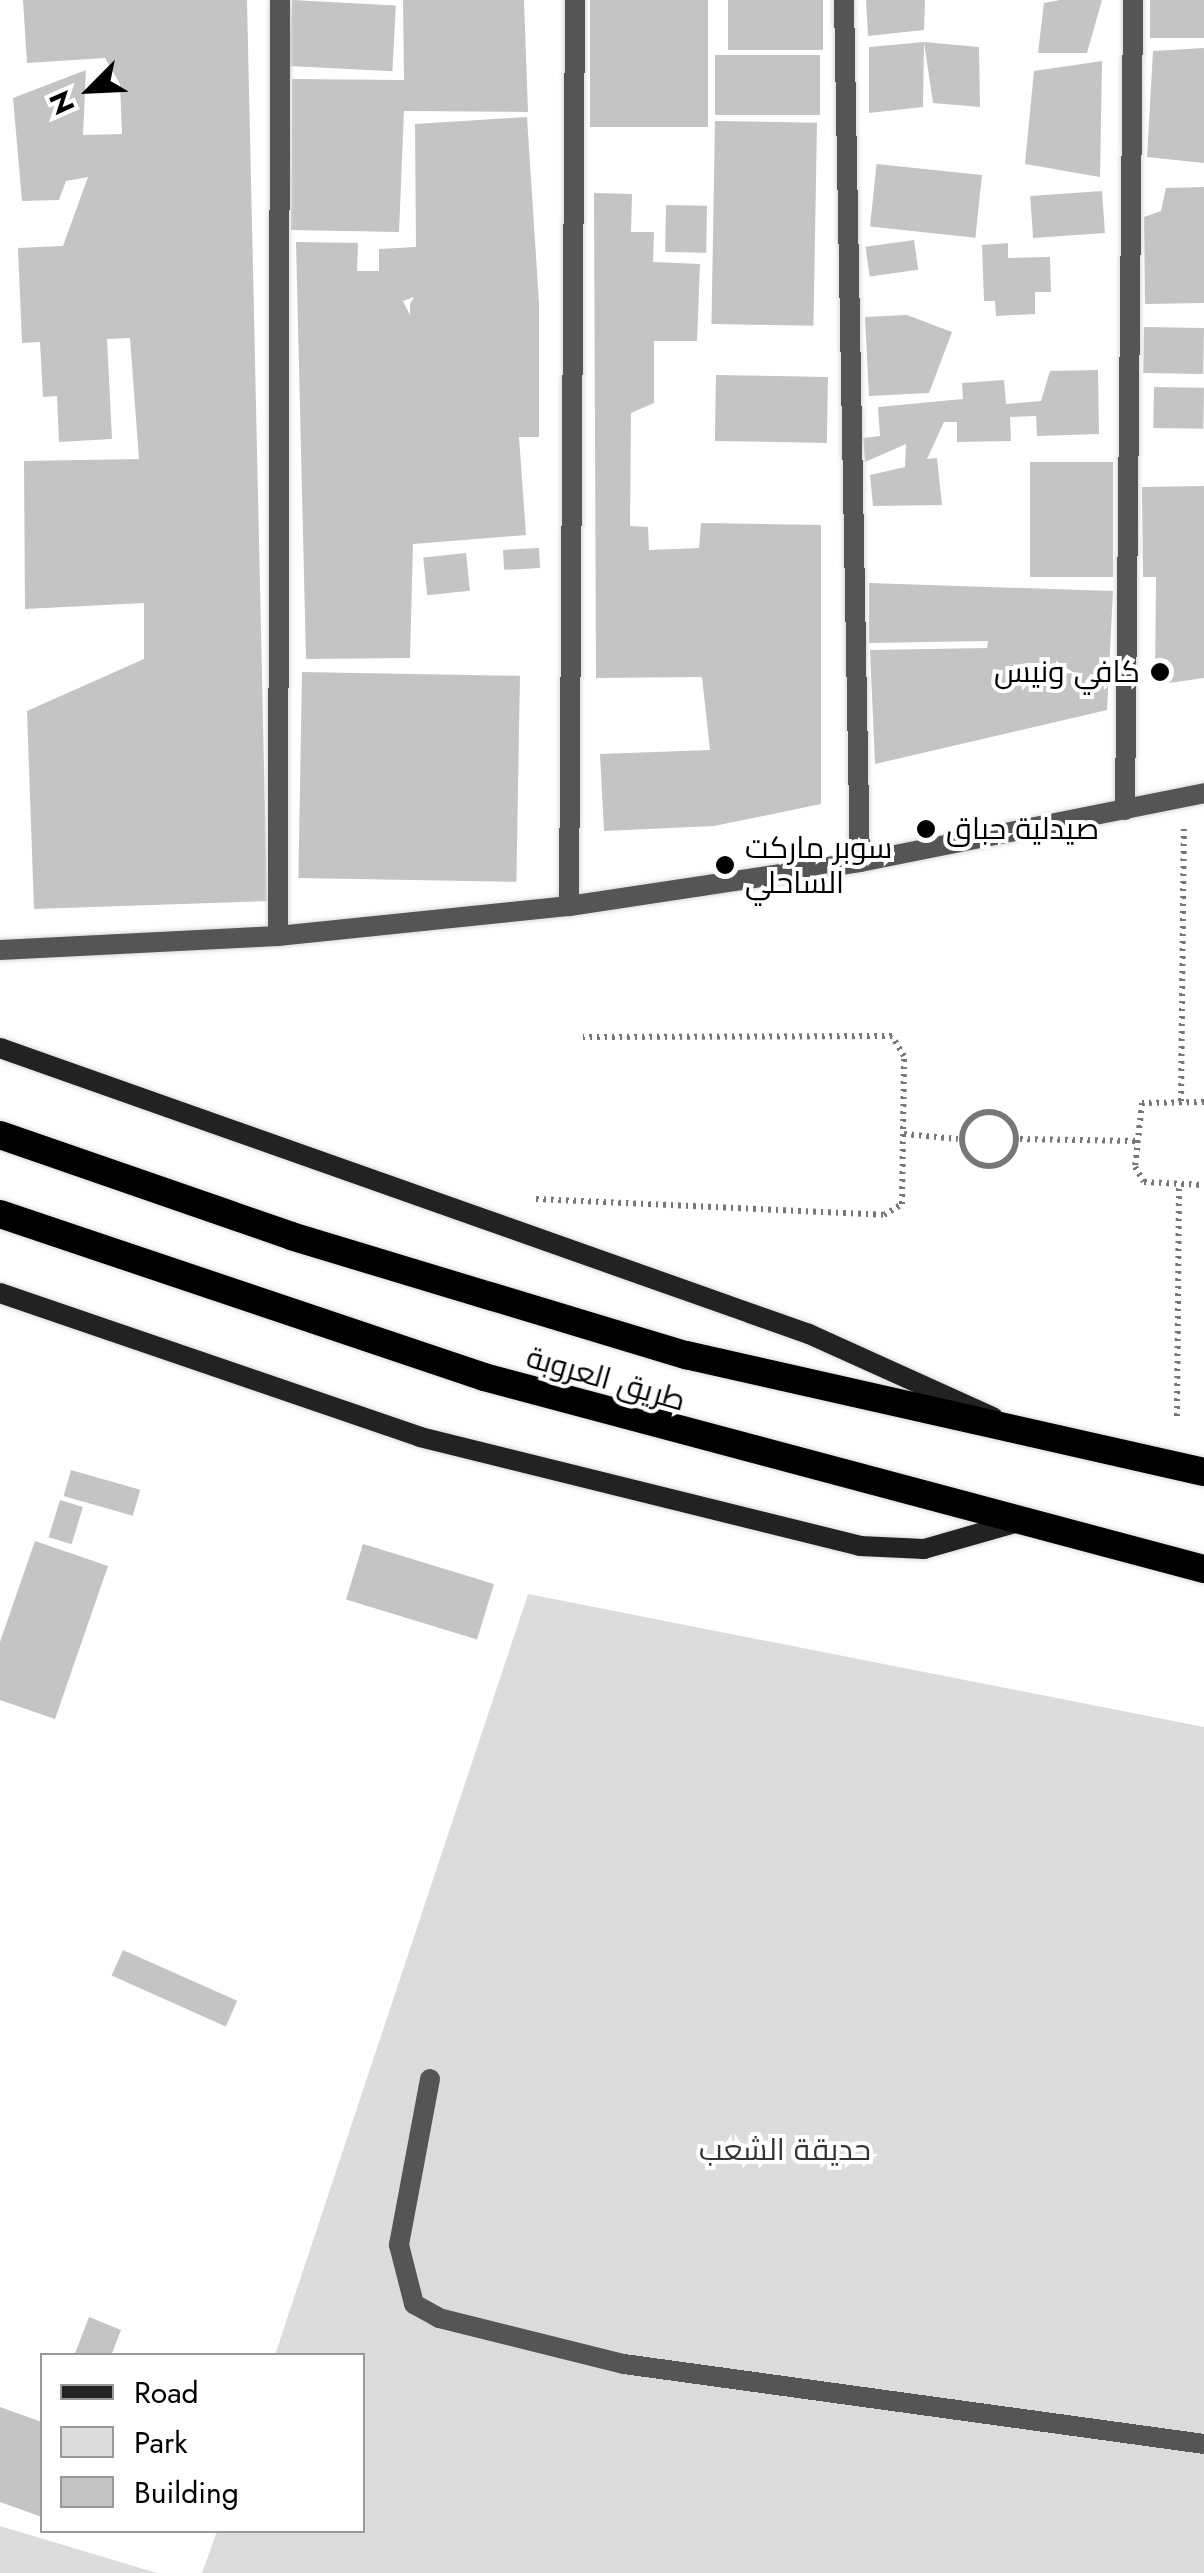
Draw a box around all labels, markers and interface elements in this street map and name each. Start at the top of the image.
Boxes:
north arrow [40,40,140,140]
text: N [39,84,85,121]
place label: كافي ونيس [994,654,1140,690]
marker: كافي ونيس [1149,661,1171,683]
place label: صيدلية حباق [946,811,1099,847]
marker: صيدلية حباق [915,818,937,840]
place label: سوبر ماركت الساحلي [745,830,892,900]
marker: سوبر ماركت الساحلي [714,854,736,876]
street label: طريق العروبة [522,1339,690,1419]
park label: حديقة الشعب [699,2132,871,2168]
legend [40,2353,365,2533]
text: Road [134,2371,199,2414]
text: Park [134,2421,187,2464]
text: Building [134,2471,239,2514]

